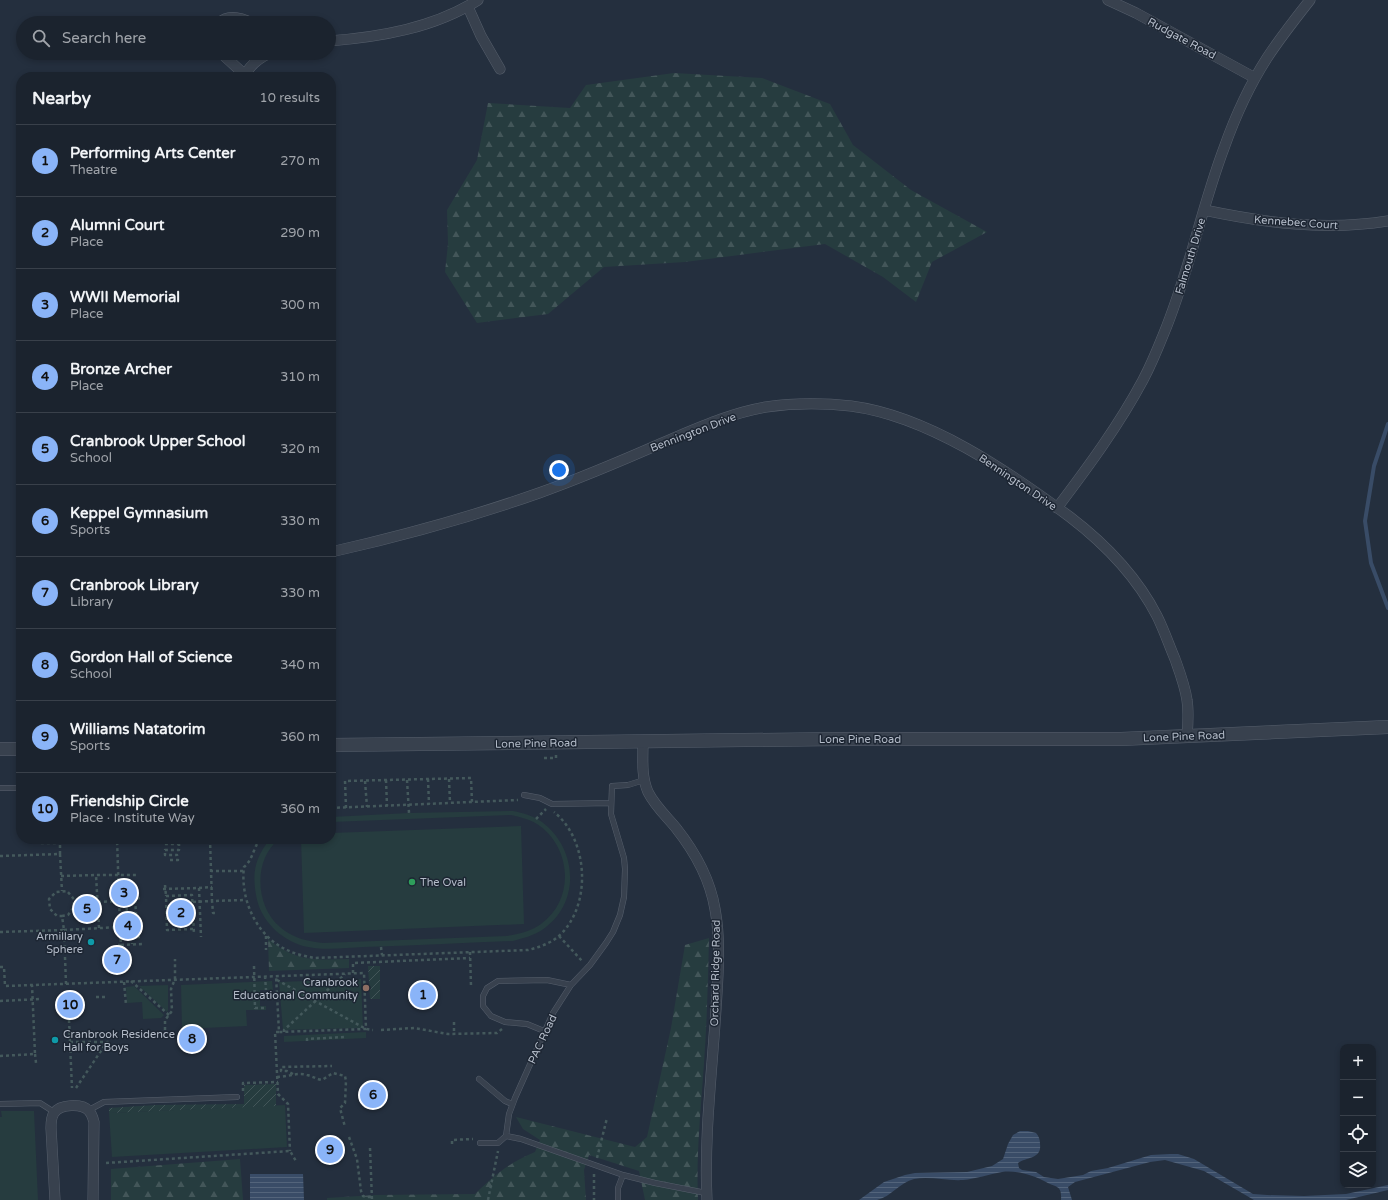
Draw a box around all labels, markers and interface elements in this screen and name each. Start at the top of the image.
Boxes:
street label: Rudgate Road [1145,15,1218,62]
search box [16,16,336,60]
icon: search [30,27,52,49]
text: Search here [62,29,146,47]
text: Nearby [32,88,91,109]
text: 10 results [260,90,320,106]
text: Performing Arts Center [70,144,235,162]
text: 1 [41,153,49,169]
text: 270 m [280,153,320,169]
text: Theatre [70,162,117,178]
street label: Kennebec Court [1253,213,1339,232]
text: Alumni Court [70,216,164,234]
street label: Falmouth Drive [1173,216,1208,296]
text: 2 [41,225,49,241]
text: 290 m [280,225,320,241]
text: Place [70,234,103,250]
text: WWII Memorial [70,288,180,306]
text: 3 [41,297,49,313]
text: 300 m [280,297,320,313]
text: Place [70,306,103,322]
text: Bronze Archer [70,360,172,378]
text: 4 [41,369,49,385]
text: 310 m [280,369,320,385]
text: Place [70,378,103,394]
street label: Bennington Drive [648,410,738,455]
text: Cranbrook Upper School [70,432,245,450]
text: 5 [41,441,49,457]
text: 320 m [280,441,320,457]
text: School [70,450,112,466]
street label: Bennington Drive [976,452,1059,513]
your location [549,460,569,480]
text: Keppel Gymnasium [70,504,208,522]
text: 6 [41,513,49,529]
text: 330 m [280,513,320,529]
text: Sports [70,522,110,538]
text: Cranbrook Library [70,576,199,594]
text: 7 [41,585,49,601]
text: 330 m [280,585,320,601]
text: Library [70,594,113,610]
text: Gordon Hall of Science [70,648,232,666]
text: 8 [41,657,49,673]
text: 340 m [280,657,320,673]
text: School [70,666,112,682]
text: Williams Natatorim [70,720,206,738]
text: 9 [41,729,49,745]
text: 360 m [280,729,320,745]
street label: Lone Pine Road [1143,729,1225,744]
street label: Lone Pine Road [819,733,901,746]
street label: Lone Pine Road [495,736,577,751]
text: Sports [70,738,110,754]
text: Friendship Circle [70,792,189,810]
text: 10 [37,801,53,817]
text: 360 m [280,801,320,817]
text: Place · Institute Way [70,810,195,826]
place label: The Oval [420,876,466,889]
marker: The Oval [407,877,417,887]
pin: 3 [111,878,137,908]
pin: 5 [74,894,100,924]
pin: 2 [168,898,194,928]
pin: 4 [115,911,141,941]
street label: Orchard Ridge Road [708,920,723,1026]
place label: Armillary Sphere [36,930,83,956]
marker: Armillary Sphere [86,937,96,947]
pin: 7 [104,945,130,975]
place label: Cranbrook Educational Community [233,976,358,1002]
pin: 1 [410,980,436,1010]
marker: Cranbrook Educational Community [361,983,371,993]
pin: 10 [57,990,83,1020]
street label: PAC Road [525,1012,560,1066]
pin: 8 [179,1024,205,1054]
place label: Cranbrook Residence Hall for Boys [63,1028,175,1054]
marker: Cranbrook Residence Hall for Boys [50,1035,60,1045]
map controls [1340,1044,1376,1188]
button: + [1340,1044,1376,1080]
pin: 6 [360,1080,386,1110]
button: − [1340,1080,1376,1116]
button: locate [1340,1116,1376,1152]
pin: 9 [317,1135,343,1165]
button: layers [1340,1152,1376,1188]

